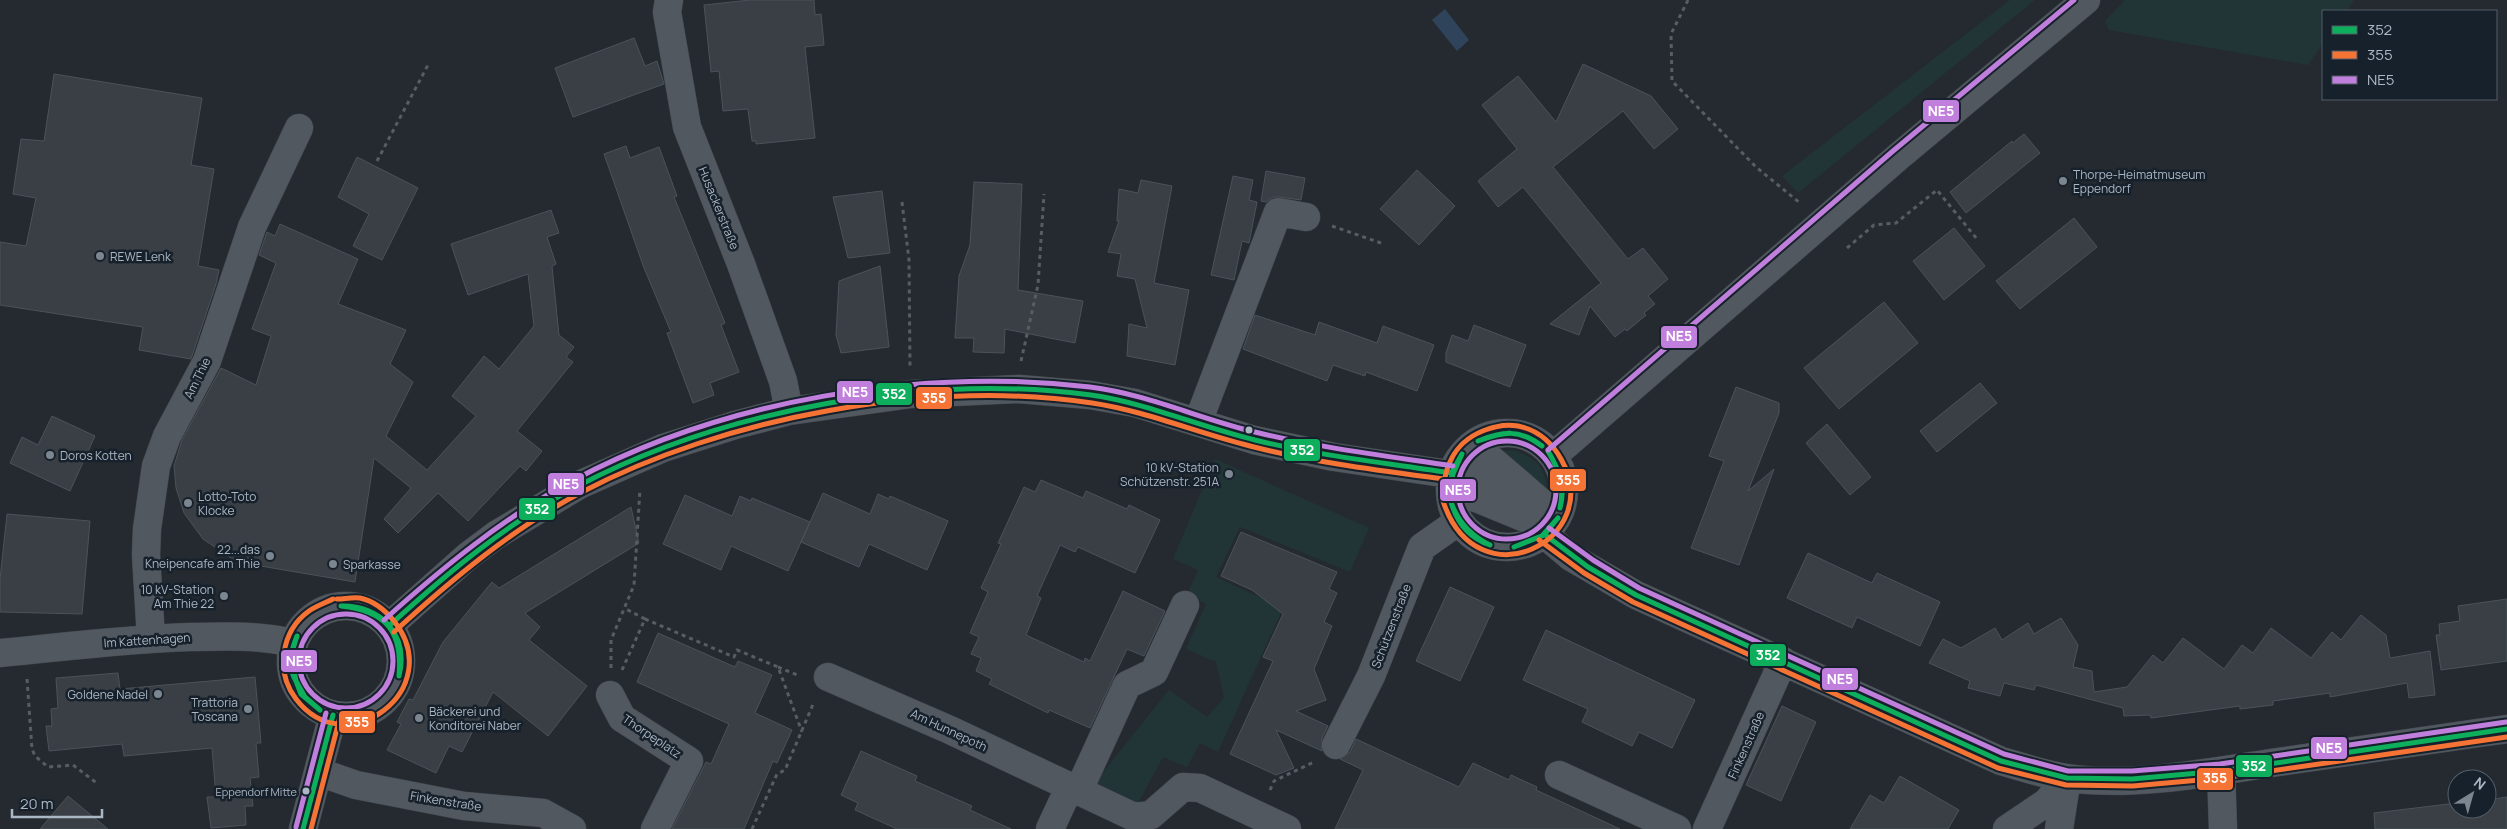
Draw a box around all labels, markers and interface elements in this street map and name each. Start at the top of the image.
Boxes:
legend [2322,10,2497,100]
text: 352 [2367,19,2392,40]
text: 355 [2367,44,2393,65]
text: NE5 [2367,69,2394,90]
line badge: NE5 [1922,99,1960,123]
text: NE5 [1928,101,1954,120]
street label: Husackerstraße [695,164,743,252]
place label: Thorpe-Heimatmuseum Eppendorf [2073,166,2205,197]
marker: Thorpe-Heimatmuseum Eppendorf [2057,175,2069,187]
place label: REWE Lenk [110,248,172,265]
marker: REWE Lenk [94,250,106,262]
line badge: NE5 [1660,325,1698,349]
text: NE5 [1666,326,1692,345]
street label: Am Thie [180,354,214,402]
line badge: NE5 [836,380,874,404]
text: NE5 [842,382,868,401]
line badge: 352 [875,382,913,406]
text: 352 [882,384,906,403]
line badge: 355 [915,386,953,410]
text: 355 [922,388,946,407]
unlabelled marker [1244,425,1254,435]
line badge: 352 [1283,438,1321,462]
text: 352 [1290,440,1314,459]
place label: Doros Kotten [60,447,132,464]
marker: Doros Kotten [44,449,56,461]
place label: 10 kV-Station Schützenstr. 251A [1120,459,1219,490]
marker: 10 kV-Station Schützenstr. 251A [1223,468,1235,480]
line badge: 355 [1549,468,1587,492]
text: 355 [1556,470,1580,489]
line badge: NE5 [547,472,585,496]
text: NE5 [553,474,579,493]
line badge: NE5 [1439,478,1477,502]
text: NE5 [1445,480,1471,499]
place label: Lotto-Toto Klocke [198,488,256,519]
marker: Lotto-Toto Klocke [182,497,194,509]
line badge: 352 [518,497,556,521]
text: 352 [525,499,549,518]
place label: 22...das Kneipencafe am Thie [145,541,260,572]
marker: 22...das Kneipencafe am Thie [264,550,276,562]
place label: Sparkasse [343,556,401,573]
marker: Sparkasse [327,558,339,570]
place label: 10 kV-Station Am Thie 22 [141,581,214,612]
street label: Schützenstraße [1367,581,1415,671]
marker: 10 kV-Station Am Thie 22 [218,590,230,602]
street label: Im Kattenhagen [103,628,191,652]
line badge: 352 [1749,643,1787,667]
text: 352 [1756,645,1780,664]
line badge: NE5 [280,649,318,673]
text: NE5 [286,651,312,670]
line badge: NE5 [1821,667,1859,691]
text: NE5 [1827,669,1853,688]
place label: Goldene Nadel [67,686,148,703]
marker: Goldene Nadel [152,688,164,700]
place label: Trattoria Toscana [191,694,238,725]
marker: Trattoria Toscana [242,703,254,715]
place label: Bäckerei und Konditorei Naber [429,703,522,734]
street label: Am Hunnepoth [908,705,990,755]
street label: Finkenstraße [1724,709,1768,781]
line badge: 355 [338,710,376,734]
street label: Thorpeplatz [619,710,685,762]
text: 355 [345,712,369,731]
marker: Bäckerei und Konditorei Naber [413,712,425,724]
line badge: NE5 [2310,736,2348,760]
text: NE5 [2316,738,2342,757]
line badge: 352 [2235,754,2273,778]
text: 352 [2242,756,2266,775]
line badge: 355 [2196,767,2234,791]
text: 355 [2203,768,2227,787]
north arrow [2447,769,2497,819]
text: N [2470,773,2490,794]
place label: Eppendorf Mitte [215,784,298,799]
scale bar [12,786,102,818]
marker: Eppendorf Mitte [301,786,311,796]
street label: Finkenstraße [409,787,483,815]
text: 20 m [20,793,53,814]

